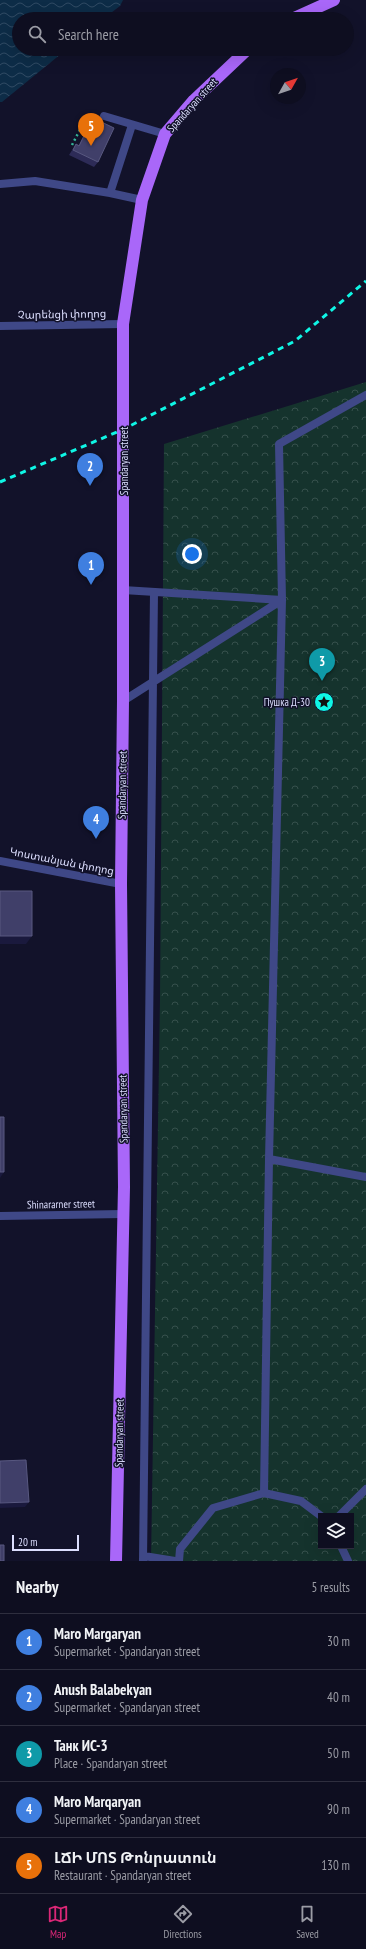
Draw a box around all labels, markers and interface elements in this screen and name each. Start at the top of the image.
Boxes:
search box [12,12,354,56]
icon: search [26,23,48,45]
text: Search here [58,25,119,44]
north arrow [270,68,306,104]
street label: Spandaryan street [164,75,220,135]
pin: 5 [78,113,104,146]
street label: Չարենցի փողոց [18,306,106,322]
street label: Spandaryan street [117,427,131,495]
pin: 2 [77,453,103,486]
your location [182,544,202,564]
pin: 1 [78,552,104,585]
pin: 3 [309,648,335,681]
place icon: Пушка Д-30 [313,691,335,713]
place label: Пушка Д-30 [264,695,310,709]
street label: Spandaryan street [114,751,130,819]
pin: 4 [83,806,109,839]
street label: Կոստանյան փողոց [9,844,115,878]
street label: Spandaryan street [115,1075,131,1143]
street label: Shinararner street [27,1196,95,1212]
street label: Spandaryan street [111,1399,127,1467]
map controls [318,1513,354,1549]
button: layers [318,1513,354,1549]
scale bar [12,1533,79,1552]
text: 20 m [18,1535,37,1549]
text: Nearby [16,1576,59,1598]
text: 5 results [311,1579,350,1596]
text: Maro Margaryan [54,1624,141,1643]
text: 1 [26,1633,32,1650]
text: 30 m [327,1633,350,1650]
text: Supermarket · Spandaryan street [54,1643,200,1660]
text: Anush Balabekyan [54,1680,152,1699]
text: 2 [26,1689,32,1706]
text: 40 m [327,1689,350,1706]
text: Supermarket · Spandaryan street [54,1699,200,1716]
text: Танк ИС-3 [54,1736,108,1755]
text: 3 [26,1745,32,1762]
text: 50 m [327,1745,350,1762]
text: Place · Spandaryan street [54,1755,167,1772]
text: Maro Marqaryan [54,1792,141,1811]
text: 4 [26,1801,32,1818]
text: 90 m [327,1801,350,1818]
text: Supermarket · Spandaryan street [54,1811,200,1828]
text: ԼՃԻ ՄՈՏ Թոնրատուն [54,1848,217,1867]
text: 5 [26,1857,32,1874]
text: 130 m [321,1857,350,1874]
text: Restaurant · Spandaryan street [54,1867,191,1884]
tab: Map [47,1903,69,1941]
tab: Directions [164,1903,202,1941]
tab: Saved [296,1903,319,1941]

